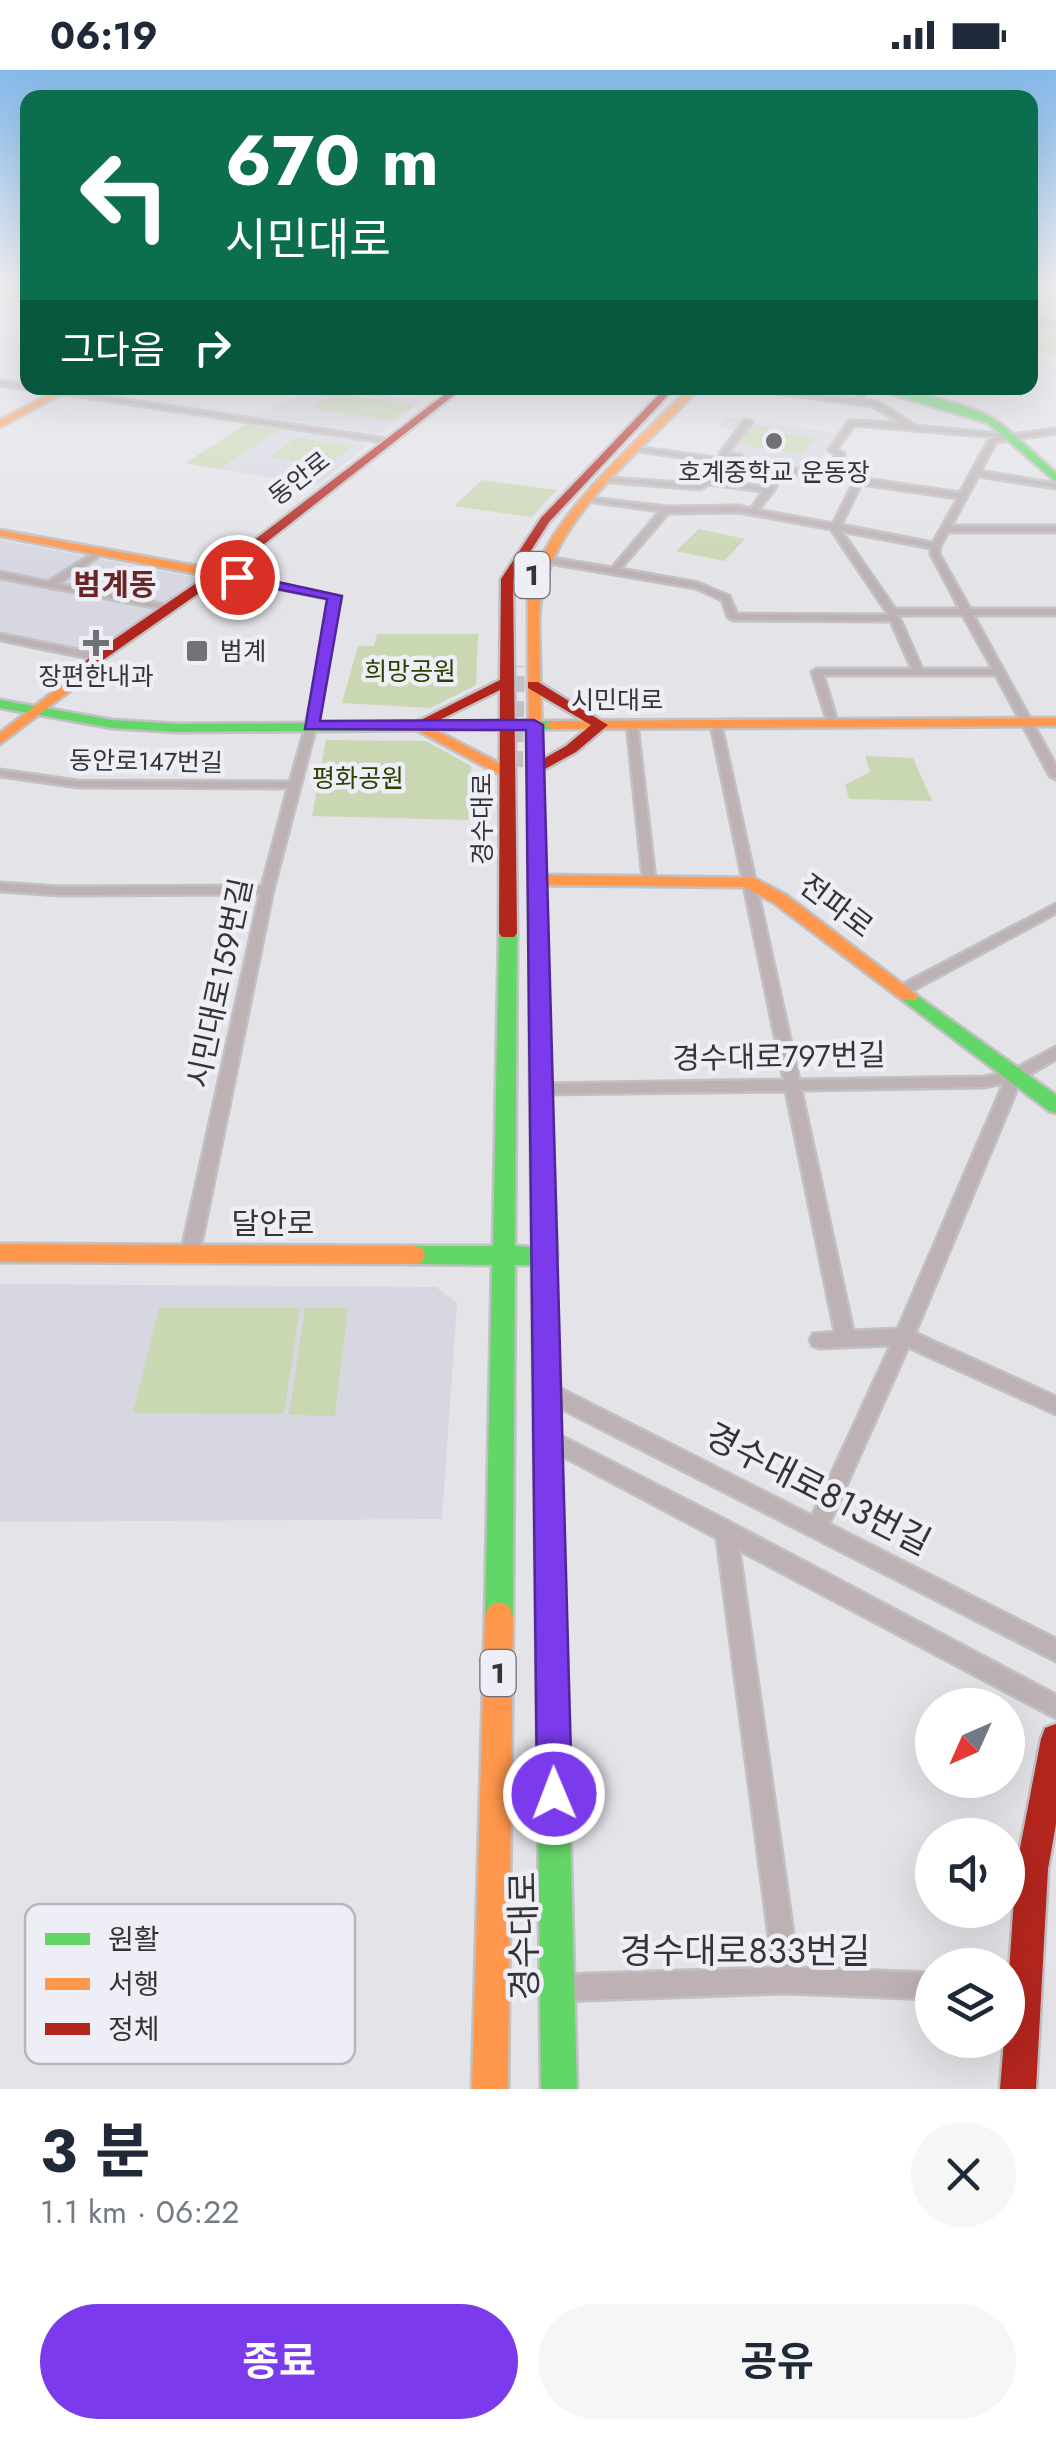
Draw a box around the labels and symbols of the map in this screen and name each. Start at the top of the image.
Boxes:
marker: 호계중학교 운동장 [763,430,785,452]
street label: 동안로 [261,443,337,513]
place label: 호계중학교 운동장 [678,454,870,490]
pin [195,535,280,620]
road number: 1 [514,552,550,598]
district label: 범계동 [74,563,156,606]
marker: 장편한내과 [83,630,109,656]
place label: 범계 [220,633,266,669]
marker: 범계 [184,638,210,664]
park label: 희망공원 [364,653,456,689]
place label: 장편한내과 [38,658,154,694]
street label: 시민대로 [571,682,663,718]
street label: 동안로147번길 [69,742,223,780]
park label: 평화공원 [312,760,404,796]
street label: 경수대로 [464,773,500,865]
street label: 전파로 [790,864,882,948]
street label: 시민대로159번길 [176,874,263,1092]
street label: 경수대로797번길 [672,1033,886,1080]
street label: 달안로 [232,1202,314,1245]
street label: 경수대로813번길 [697,1411,939,1567]
road number: 1 [480,1650,516,1696]
north arrow [915,1688,1025,1798]
position arrow [502,1742,606,1846]
street label: 경수대로 [498,1871,550,2001]
legend [25,1904,355,2064]
text: 원활 [108,1919,160,1960]
street label: 경수대로833번길 [620,1926,870,1976]
text: 서행 [108,1964,160,2005]
text: 정체 [108,2009,160,2050]

